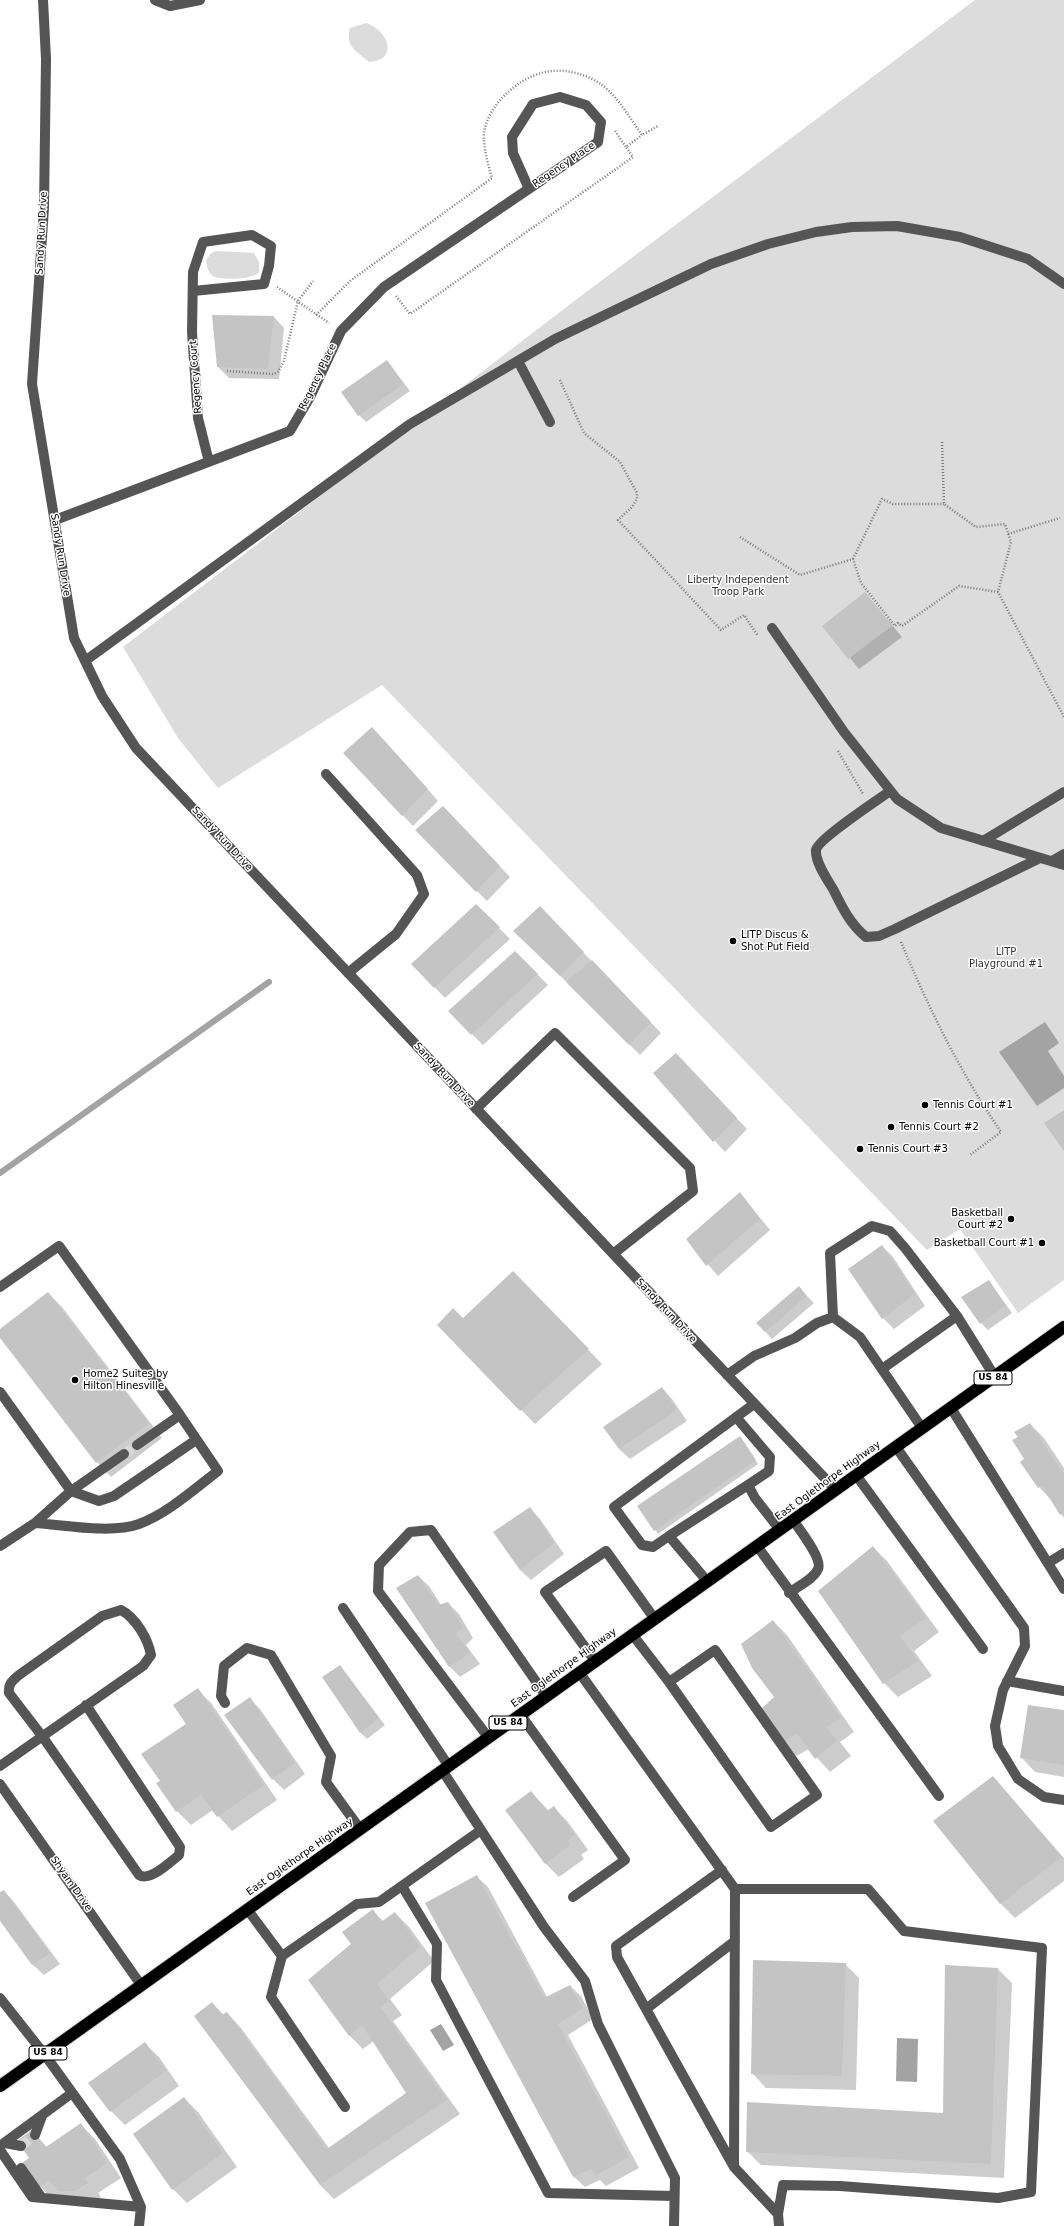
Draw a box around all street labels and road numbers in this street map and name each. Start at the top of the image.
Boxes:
street label: Regency Place [531,140,597,190]
street label: Sandy Run Drive [34,191,50,275]
street label: Regency Court [187,340,205,414]
street label: Regency Place [297,342,339,412]
street label: Sandy Run Drive [48,513,72,597]
street label: Sandy Run Drive [189,804,255,874]
street label: Sandy Run Drive [411,1040,477,1110]
street label: Sandy Run Drive [633,1276,699,1346]
road number: US 84 [974,1371,1012,1385]
street label: East Oglethorpe Highway [773,1439,883,1523]
street label: East Oglethorpe Highway [509,1626,619,1710]
road number: US 84 [489,1716,527,1730]
street label: East Oglethorpe Highway [244,1816,356,1898]
street label: Shyam Drive [48,1854,94,1914]
road number: US 84 [29,2046,67,2060]

